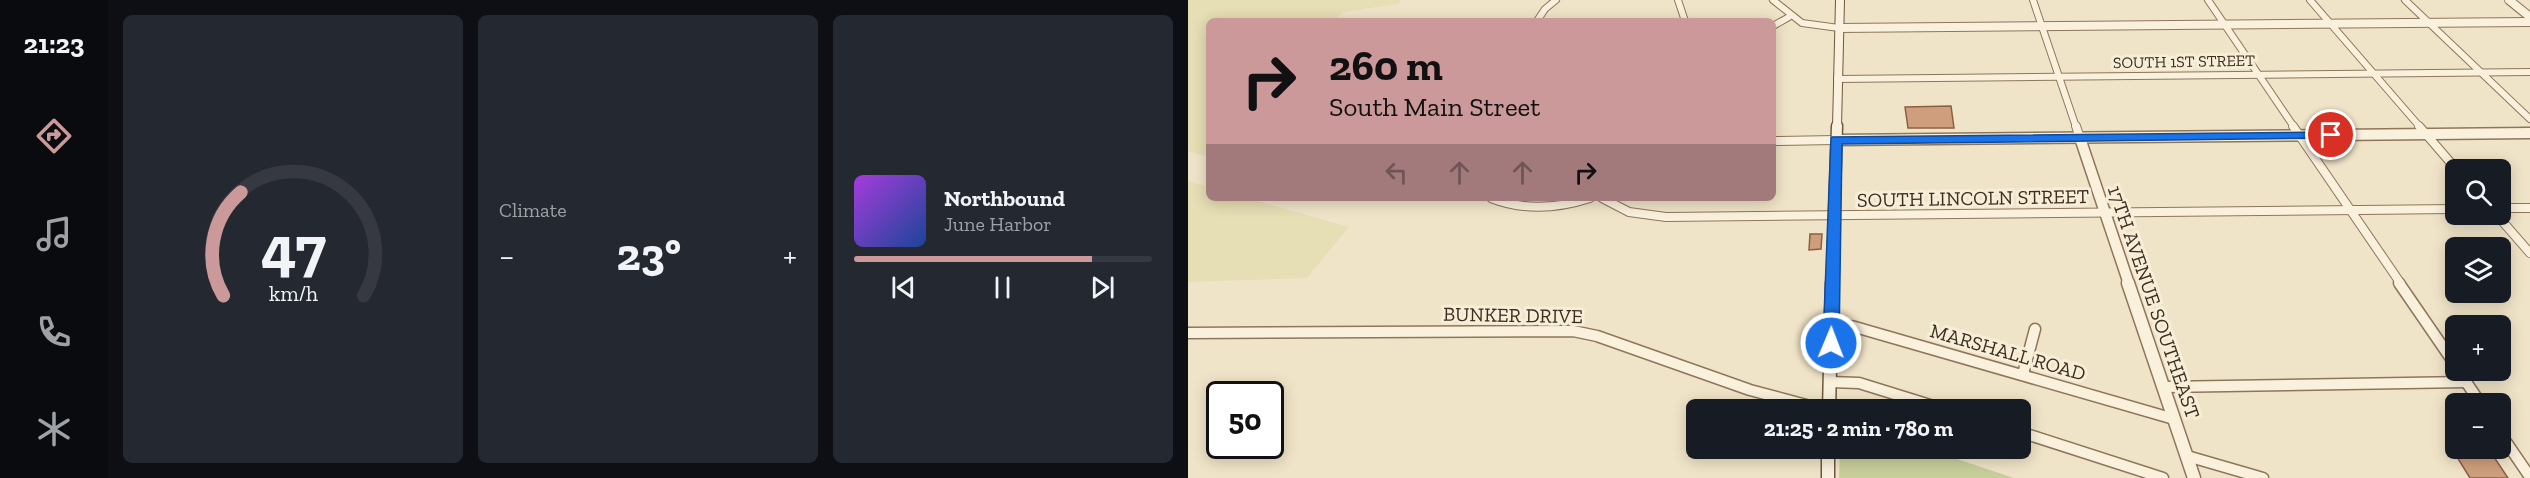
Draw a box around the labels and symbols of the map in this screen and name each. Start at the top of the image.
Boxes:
street label: SOUTH 1ST STREET [2113,51,2255,72]
pin [2305,109,2356,160]
street label: 17TH AVENUE SOUTHEAST [2103,182,2205,422]
street label: SOUTH LINCOLN STREET [1857,184,2089,212]
street label: BUNKER DRIVE [1443,302,1583,328]
position arrow [1799,311,1863,375]
street label: MARSHALL ROAD [1927,318,2089,386]
speed limit sign: 50 [1206,381,1284,459]

